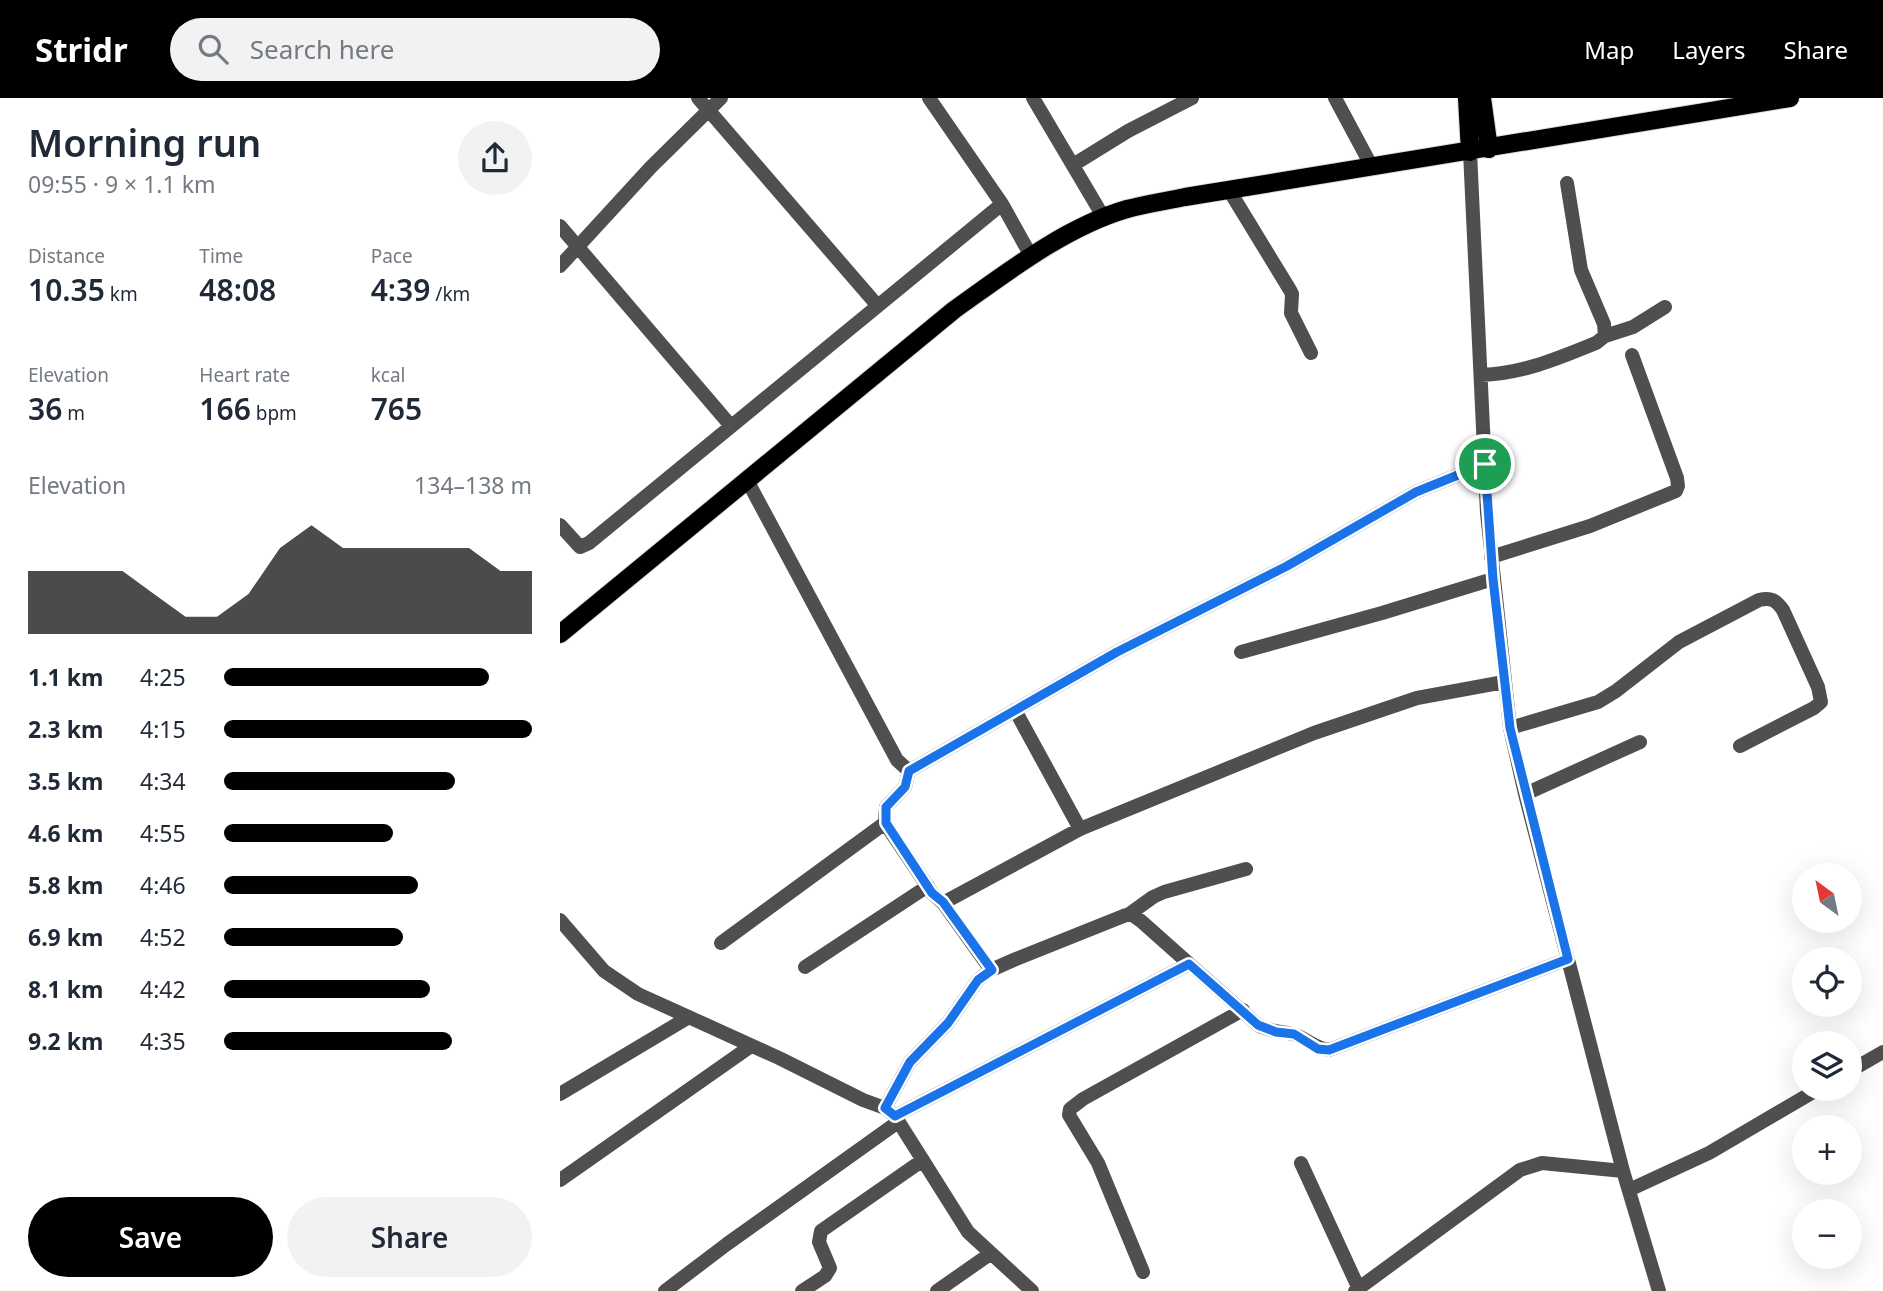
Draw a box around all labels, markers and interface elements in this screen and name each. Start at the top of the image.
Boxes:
search box [170,18,660,81]
text: Stridr [35,27,128,72]
icon: search [194,30,232,68]
text: Search here [250,31,394,67]
text: Map [1584,33,1634,66]
text: Layers [1672,33,1746,66]
text: Share [1784,33,1848,66]
text: Morning run [28,116,261,168]
button: share [458,121,532,195]
text: 09:55 · 9 × 1.1 km [28,168,215,200]
text: Distance [28,243,105,269]
text: Time [199,243,243,269]
text: Pace [371,243,413,269]
text: 10.35 [28,269,105,310]
text: 48:08 [199,269,276,310]
text: 4:39 [371,269,430,310]
text: km [105,281,138,307]
text: /km [430,281,470,307]
text: Elevation [28,362,109,388]
text: Heart rate [199,362,290,388]
text: kcal [371,362,405,388]
text: 36 [28,388,62,429]
text: 166 [199,388,251,429]
text: 765 [371,388,422,429]
text: m [62,400,85,426]
text: bpm [251,400,297,426]
pin [1455,434,1515,494]
icon: arrive [1466,445,1504,483]
text: Elevation [28,469,126,501]
text: 134–138 m [414,469,532,501]
text: 1.1 km [28,661,103,693]
text: 4:25 [140,661,186,693]
text: 2.3 km [28,713,103,745]
text: 4:15 [140,713,186,745]
text: 3.5 km [28,765,103,797]
text: 4:34 [140,765,186,797]
text: 4.6 km [28,817,103,849]
text: 4:55 [140,817,186,849]
north arrow [1792,863,1862,933]
map controls [1792,863,1862,1269]
text: 5.8 km [28,869,103,901]
text: 4:46 [140,869,186,901]
text: 6.9 km [28,921,103,953]
text: 4:52 [140,921,186,953]
button: locate [1792,947,1862,1017]
text: 8.1 km [28,973,103,1005]
text: 4:42 [140,973,186,1005]
text: 9.2 km [28,1025,103,1057]
text: 4:35 [140,1025,186,1057]
button: layers [1792,1031,1862,1101]
button: + [1792,1115,1862,1185]
button: Save [28,1197,273,1277]
button: Share [287,1197,532,1277]
button: − [1792,1199,1862,1269]

